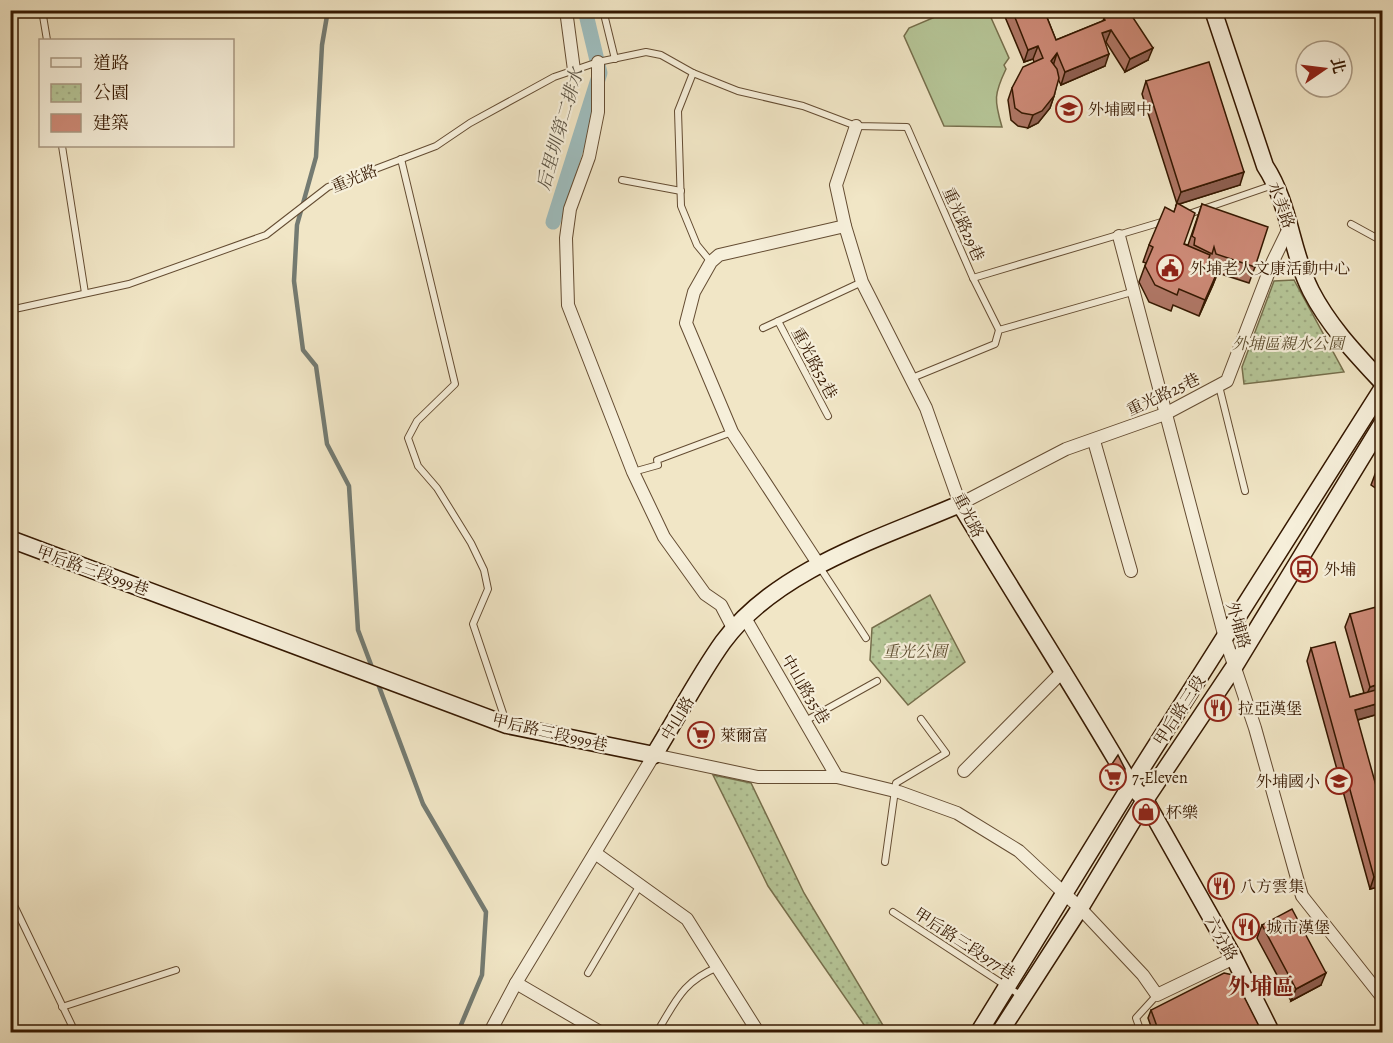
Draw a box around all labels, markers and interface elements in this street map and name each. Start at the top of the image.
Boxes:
legend [39,39,234,147]
north arrow [1294,39,1354,99]
text: 道路 [93,51,129,75]
text: 北 [1325,55,1350,76]
water label: 后里圳第二排水 [531,63,589,193]
text: 公園 [93,81,129,105]
school or university icon: 外埔國中 [1054,94,1084,124]
place label: 外埔國中 [1088,99,1152,121]
text: 建築 [93,111,129,135]
street label: 重光路 [328,160,381,198]
street label: 水美路 [1263,179,1300,232]
street label: 重光路29巷 [937,184,989,265]
public building icon: 外埔老人文康活動中心 [1155,253,1185,283]
place label: 外埔老人文康活動中心 [1190,258,1350,280]
street label: 重光路52巷 [786,324,842,403]
park label: 外埔區親水公園 [1232,333,1347,355]
street label: 重光路25巷 [1123,368,1204,421]
street label: 重光路 [947,489,989,542]
street label: 甲后路三段999巷 [34,540,152,601]
bus stop icon: 外埔 [1289,554,1319,584]
place label: 外埔 [1324,559,1356,581]
street label: 外埔路 [1221,599,1255,651]
park label: 重光公園 [883,641,950,663]
street label: 中山路35巷 [776,651,835,728]
street label: 甲后路三段 [1149,671,1211,750]
street label: 中山路 [656,692,700,745]
restaurant icon: 拉亞漢堡 [1203,693,1233,723]
place label: 拉亞漢堡 [1238,698,1302,720]
street label: 甲后路三段999巷 [490,709,610,757]
supermarket icon: 萊爾富 [686,720,716,750]
place label: 萊爾富 [720,725,768,747]
supermarket icon: 7-Eleven [1098,762,1128,792]
school or university icon: 外埔國小 [1324,766,1354,796]
place label: 7-Eleven [1132,767,1188,789]
place label: 外埔國小 [1256,771,1320,793]
shop icon: 杯樂 [1131,797,1161,827]
place label: 杯樂 [1166,802,1198,824]
restaurant icon: 八方雲集 [1206,871,1236,901]
place label: 八方雲集 [1240,876,1304,898]
street label: 甲后路三段977巷 [910,903,1019,985]
street label: 六分路 [1200,912,1242,965]
restaurant icon: 城市漢堡 [1231,912,1261,942]
place label: 城市漢堡 [1266,917,1330,939]
district label: 外埔區 [1228,972,1294,1002]

